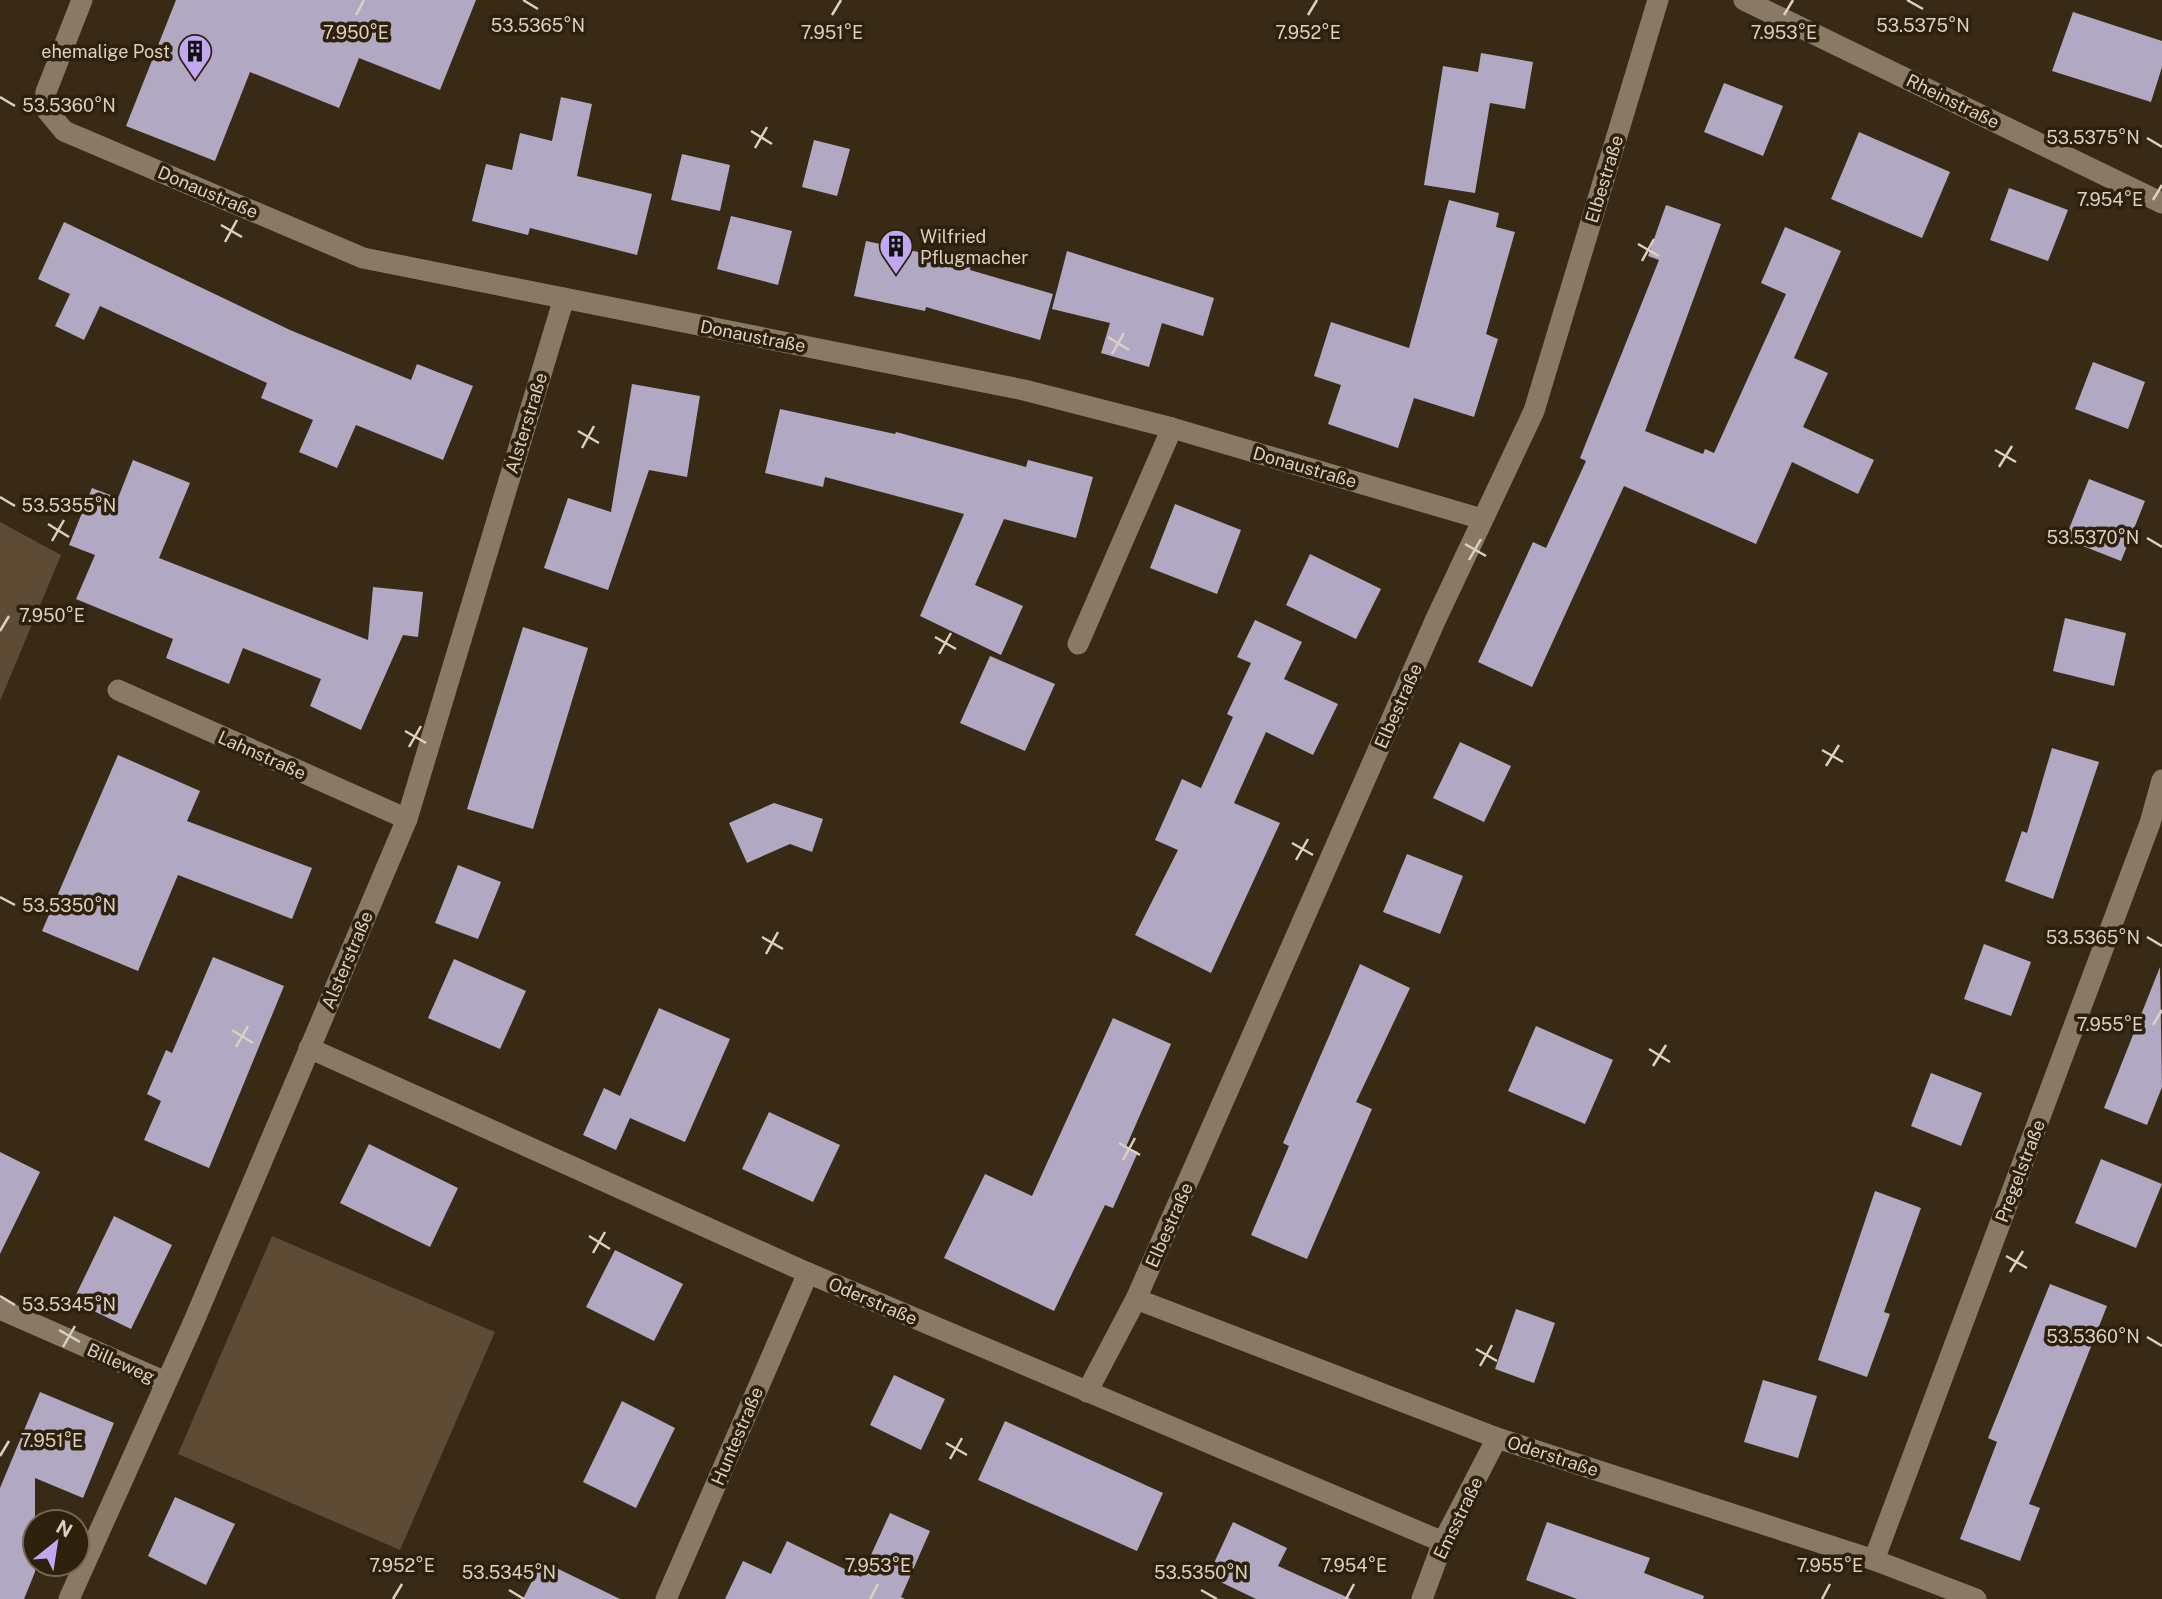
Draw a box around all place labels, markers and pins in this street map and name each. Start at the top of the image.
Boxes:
building icon: ehemalige Post [176,32,214,81]
place label: ehemalige Post [41,41,170,62]
place label: Wilfried Pflugmacher [920,226,1028,268]
building icon: Wilfried Pflugmacher [877,227,915,276]

